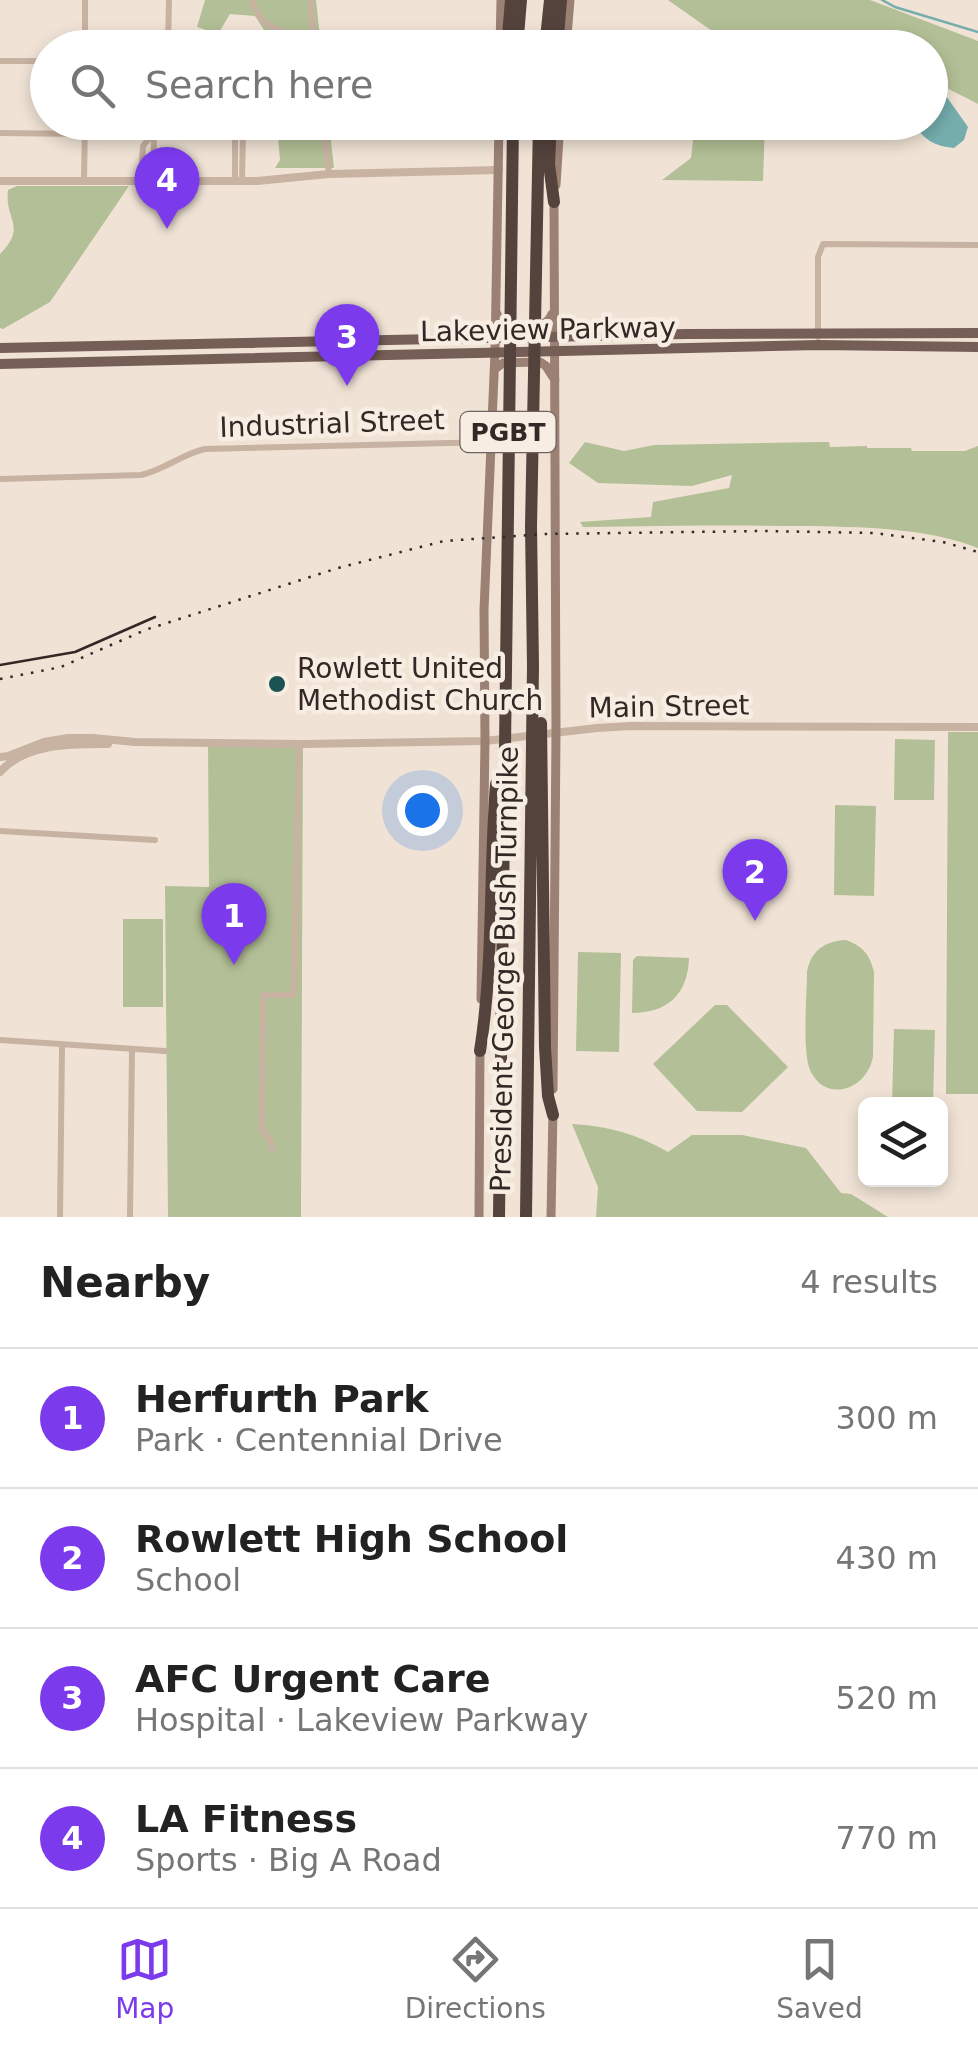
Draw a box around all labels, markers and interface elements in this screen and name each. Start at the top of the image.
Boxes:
search box [30,30,948,140]
icon: search [65,58,120,113]
text: Search here [145,63,373,107]
pin: 4 [134,146,200,229]
pin: 3 [314,304,380,386]
street label: Lakeview Parkway [420,311,676,348]
street label: Industrial Street [219,403,445,444]
road number: PGBT [460,412,556,452]
place label: Rowlett United Methodist Church [297,652,543,717]
marker: Rowlett United Methodist Church [266,673,288,695]
street label: Main Street [588,689,750,724]
street label: President George Bush Turnpike [484,746,525,1192]
your location [397,785,448,836]
pin: 2 [722,838,788,921]
pin: 1 [202,882,266,965]
map controls [858,1097,948,1187]
button: layers [858,1097,948,1187]
text: Nearby [40,1258,210,1307]
text: 4 results [800,1263,938,1301]
text: Herfurth Park [135,1377,429,1421]
text: 1 [61,1399,84,1437]
text: 300 m [836,1399,938,1437]
text: Park · Centennial Drive [135,1421,503,1459]
text: Rowlett High School [135,1517,568,1561]
text: 2 [61,1539,84,1577]
text: 430 m [836,1539,938,1577]
text: School [135,1561,241,1599]
text: AFC Urgent Care [135,1657,491,1701]
text: 3 [61,1679,84,1717]
text: 520 m [836,1679,938,1717]
text: Hospital · Lakeview Parkway [135,1701,588,1739]
text: LA Fitness [135,1797,357,1841]
text: 4 [61,1819,84,1857]
text: 770 m [836,1819,938,1857]
text: Sports · Big A Road [135,1841,442,1879]
tab: Map [115,1932,174,2025]
tab: Directions [405,1932,546,2025]
tab: Saved [776,1932,863,2025]

